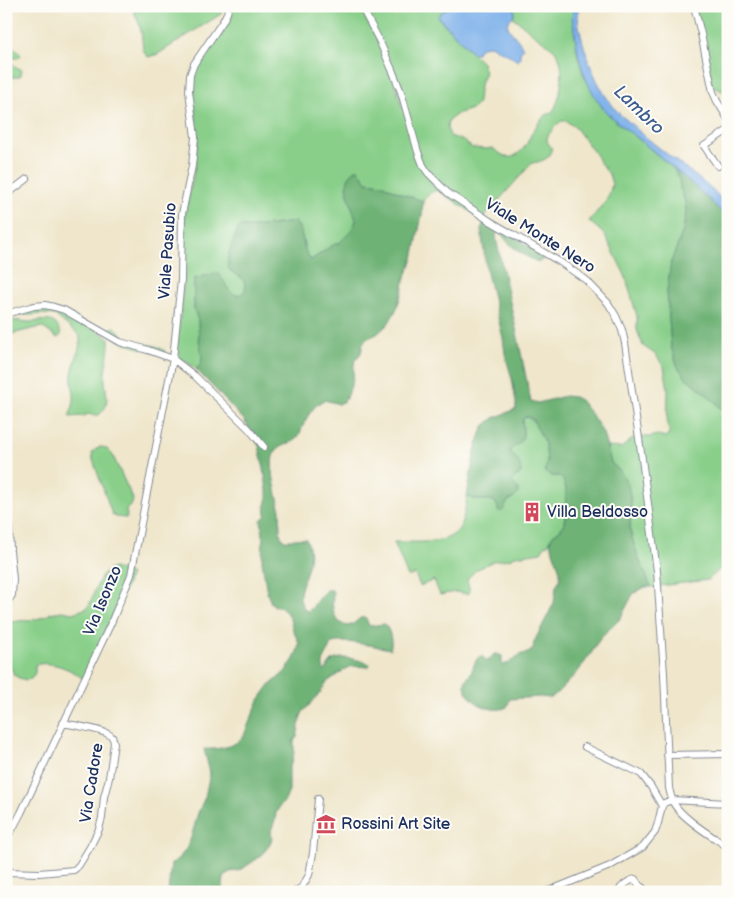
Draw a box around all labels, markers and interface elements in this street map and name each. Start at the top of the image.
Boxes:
water label: Lambro [610,81,668,139]
street label: Viale Monte Nero [481,195,599,277]
street label: Viale Pasubio [155,202,181,300]
building icon: Villa Beldosso [521,501,543,523]
place label: Villa Beldosso [547,503,648,522]
street label: Via Isonzo [80,563,126,639]
street label: Via Cadore [76,741,108,824]
museum icon: Rossini Art Site [315,813,337,835]
place label: Rossini Art Site [341,815,451,834]

